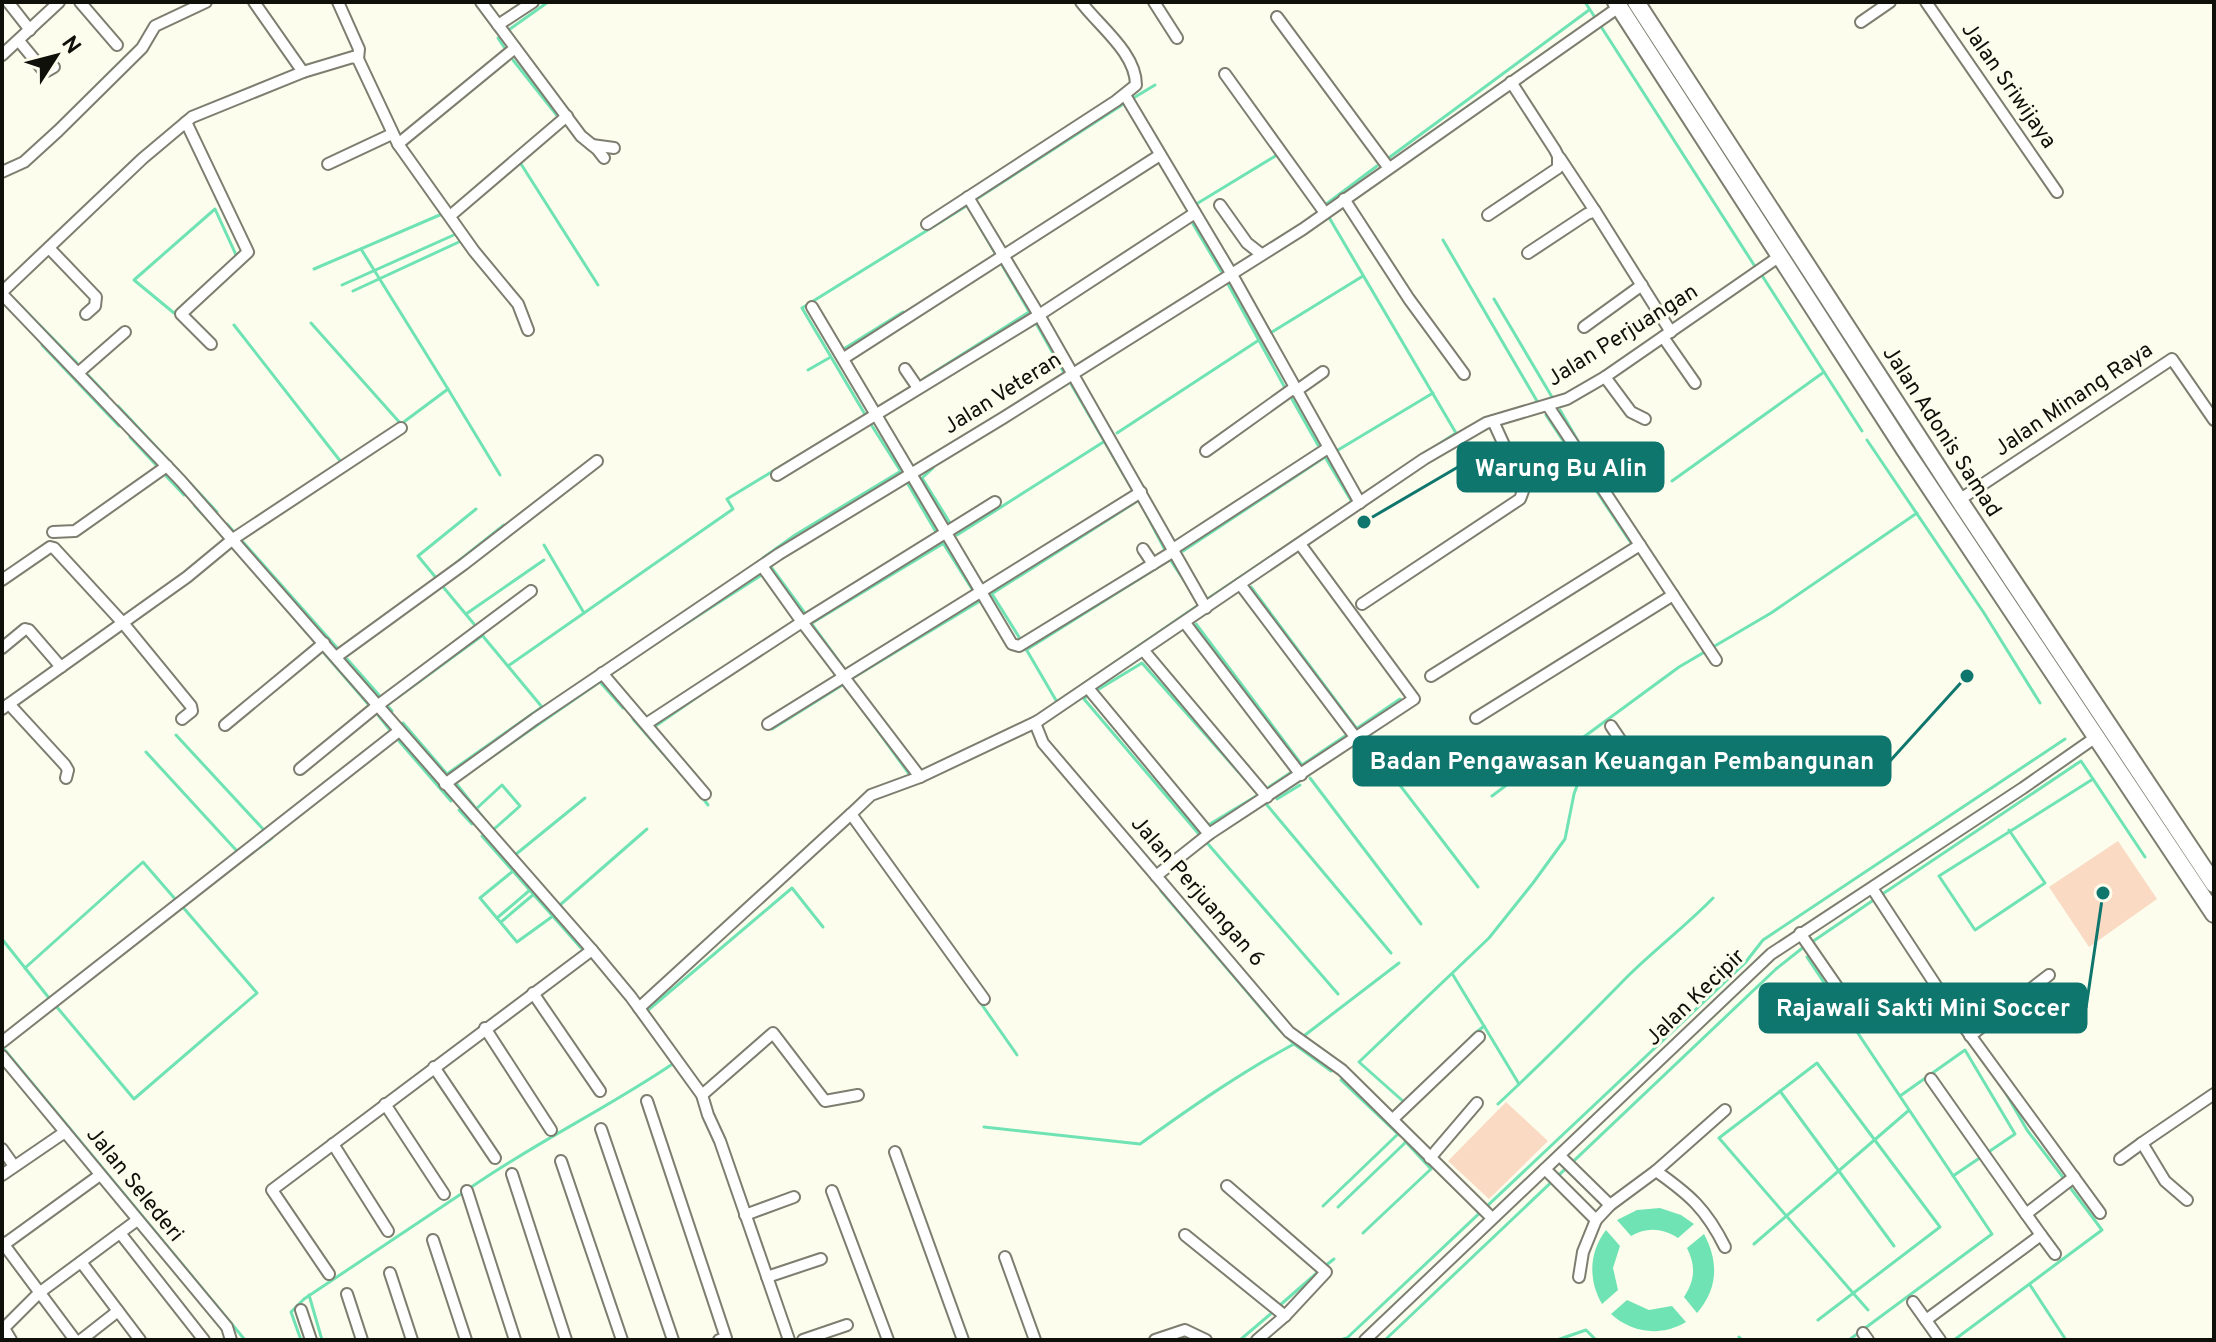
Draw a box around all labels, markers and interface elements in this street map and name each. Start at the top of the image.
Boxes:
north arrow [16,16,96,96]
street label: Jalan Sriwijaya [1955,18,2061,154]
text: N [55,31,86,60]
street label: Jalan Perjuangan [1543,279,1703,393]
street label: Jalan Minang Raya [1990,337,2158,463]
street label: Jalan Adonis Samad [1876,341,2006,523]
street label: Jalan Veteran [939,347,1067,441]
callout: Warung Bu Alin [1458,443,1663,491]
text: Warung Bu Alin [1475,455,1647,485]
callout: Badan Pengawasan Keuangan Pembangunan [1354,737,1890,785]
text: Badan Pengawasan Keuangan Pembangunan [1370,748,1874,778]
street label: Jalan Perjuangan 6 [1124,811,1270,973]
street label: Jalan Kecipir [1641,943,1752,1052]
callout: Rajawali Sakti Mini Soccer [1760,984,2086,1032]
text: Rajawali Sakti Mini Soccer [1776,995,2070,1025]
street label: Jalan Selederi [80,1122,188,1248]

